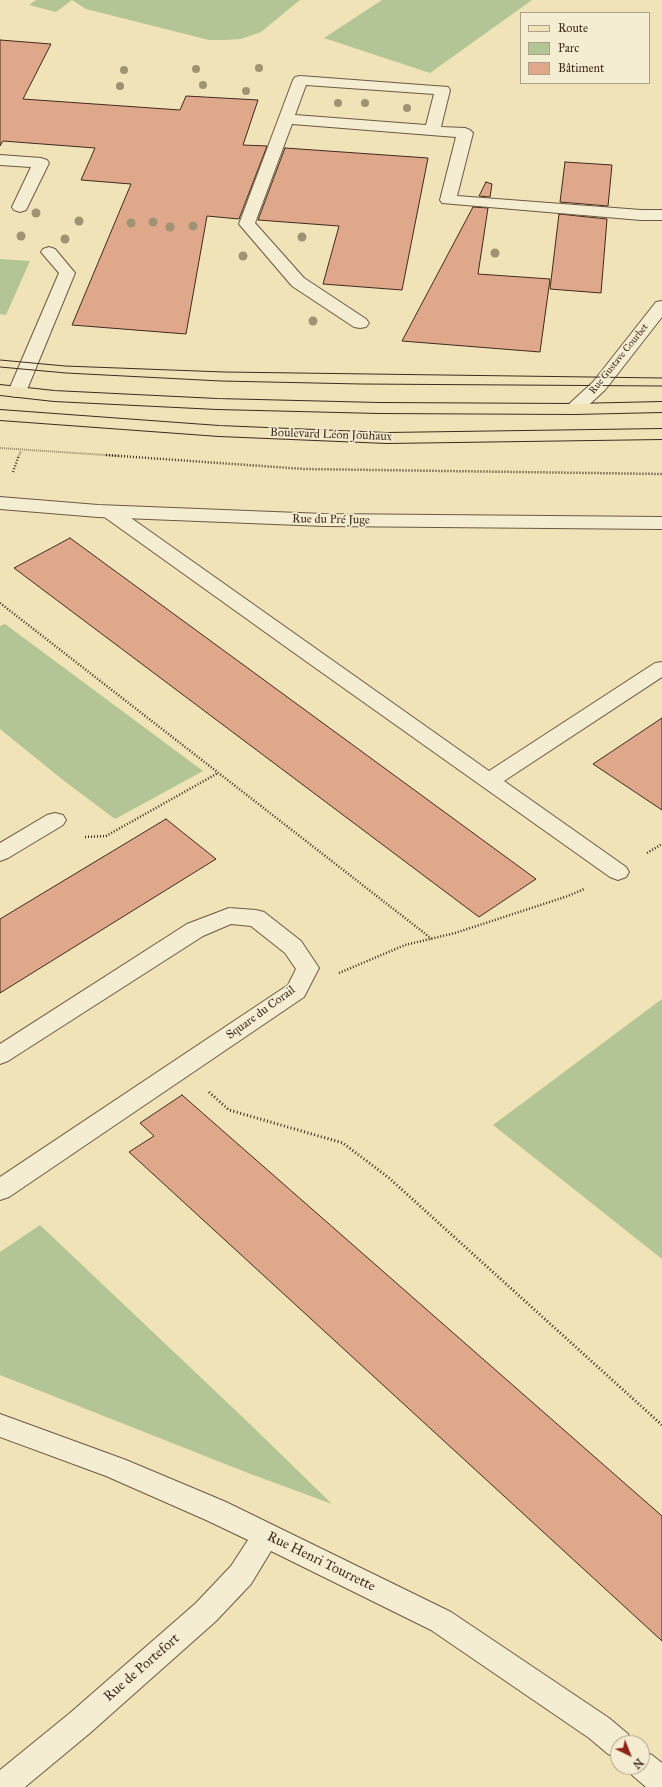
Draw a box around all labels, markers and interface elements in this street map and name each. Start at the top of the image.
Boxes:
legend [520,12,650,84]
text: Route [558,21,588,35]
text: Parc [558,41,579,55]
text: Bâtiment [558,61,604,75]
street label: Rue Gustave Courbet [587,321,651,397]
street label: Boulevard Léon Jouhaux [270,426,392,444]
street label: Rue du Pré Juge [292,512,370,528]
street label: Square du Corail [224,983,298,1043]
street label: Rue Henri Tourrette [264,1528,378,1596]
street label: Rue de Portefort [101,1631,183,1705]
north arrow [610,1735,650,1775]
text: N [630,1755,646,1771]

